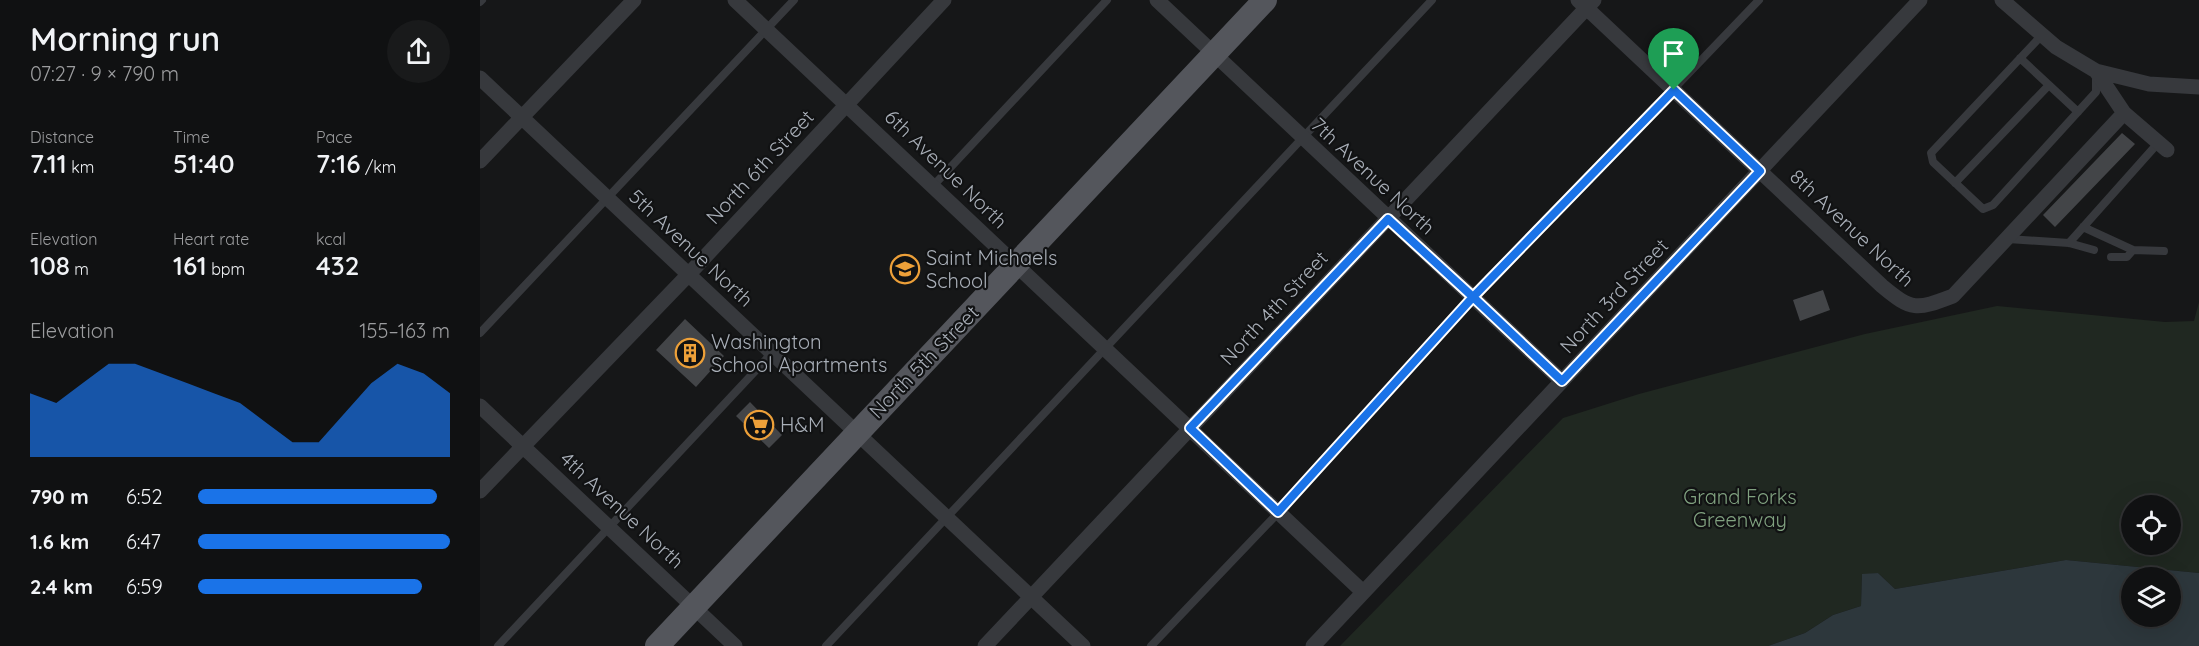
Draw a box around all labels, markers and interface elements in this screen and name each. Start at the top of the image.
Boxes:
text: Morning run [30,18,220,59]
button: share [387,20,450,83]
pin [1648,28,1699,90]
icon: arrive [1657,37,1690,70]
text: 07:27 · 9 × 790 m [30,61,179,86]
street label: North 6th Street [700,104,819,229]
street label: 6th Avenue North [880,104,1013,233]
street label: 7th Avenue North [1306,112,1440,239]
text: Distance [30,127,94,147]
text: Time [173,127,210,147]
text: Pace [316,127,352,147]
text: 7.11 [30,147,67,180]
text: 51:40 [173,147,235,180]
text: 7:16 [316,147,361,180]
text: km [67,157,94,177]
text: /km [361,157,396,177]
street label: 8th Avenue North [1785,164,1920,292]
street label: 5th Avenue North [624,184,759,312]
text: Elevation [30,229,97,249]
text: Heart rate [173,229,249,249]
text: kcal [316,229,346,249]
street label: North 3rd Street [1554,233,1673,358]
place label: Saint Michaels School [926,245,1057,293]
street label: North 4th Street [1214,245,1333,370]
text: 108 [30,249,70,282]
text: 161 [173,249,207,282]
text: 432 [316,249,359,282]
school or university icon: Saint Michaels School [889,253,921,285]
text: m [70,259,89,279]
text: bpm [207,259,245,279]
street label: North 5th Street [864,300,984,423]
text: Elevation [30,318,114,343]
text: 155–163 m [359,318,450,343]
place label: Washington School Apartments [711,329,888,377]
building icon: Washington School Apartments [674,337,706,369]
supermarket icon: H&M [743,409,775,441]
place label: H&M [780,412,825,437]
street label: 4th Avenue North [555,446,690,574]
text: 790 m [30,484,89,509]
text: 6:52 [126,484,162,509]
park label: Grand Forks Greenway [1683,484,1797,532]
map controls [2121,495,2181,627]
button: locate [2121,495,2181,555]
text: 1.6 km [30,529,89,554]
text: 6:47 [126,529,161,554]
button: layers [2121,567,2181,627]
text: 2.4 km [30,574,93,599]
text: 6:59 [126,574,163,599]

